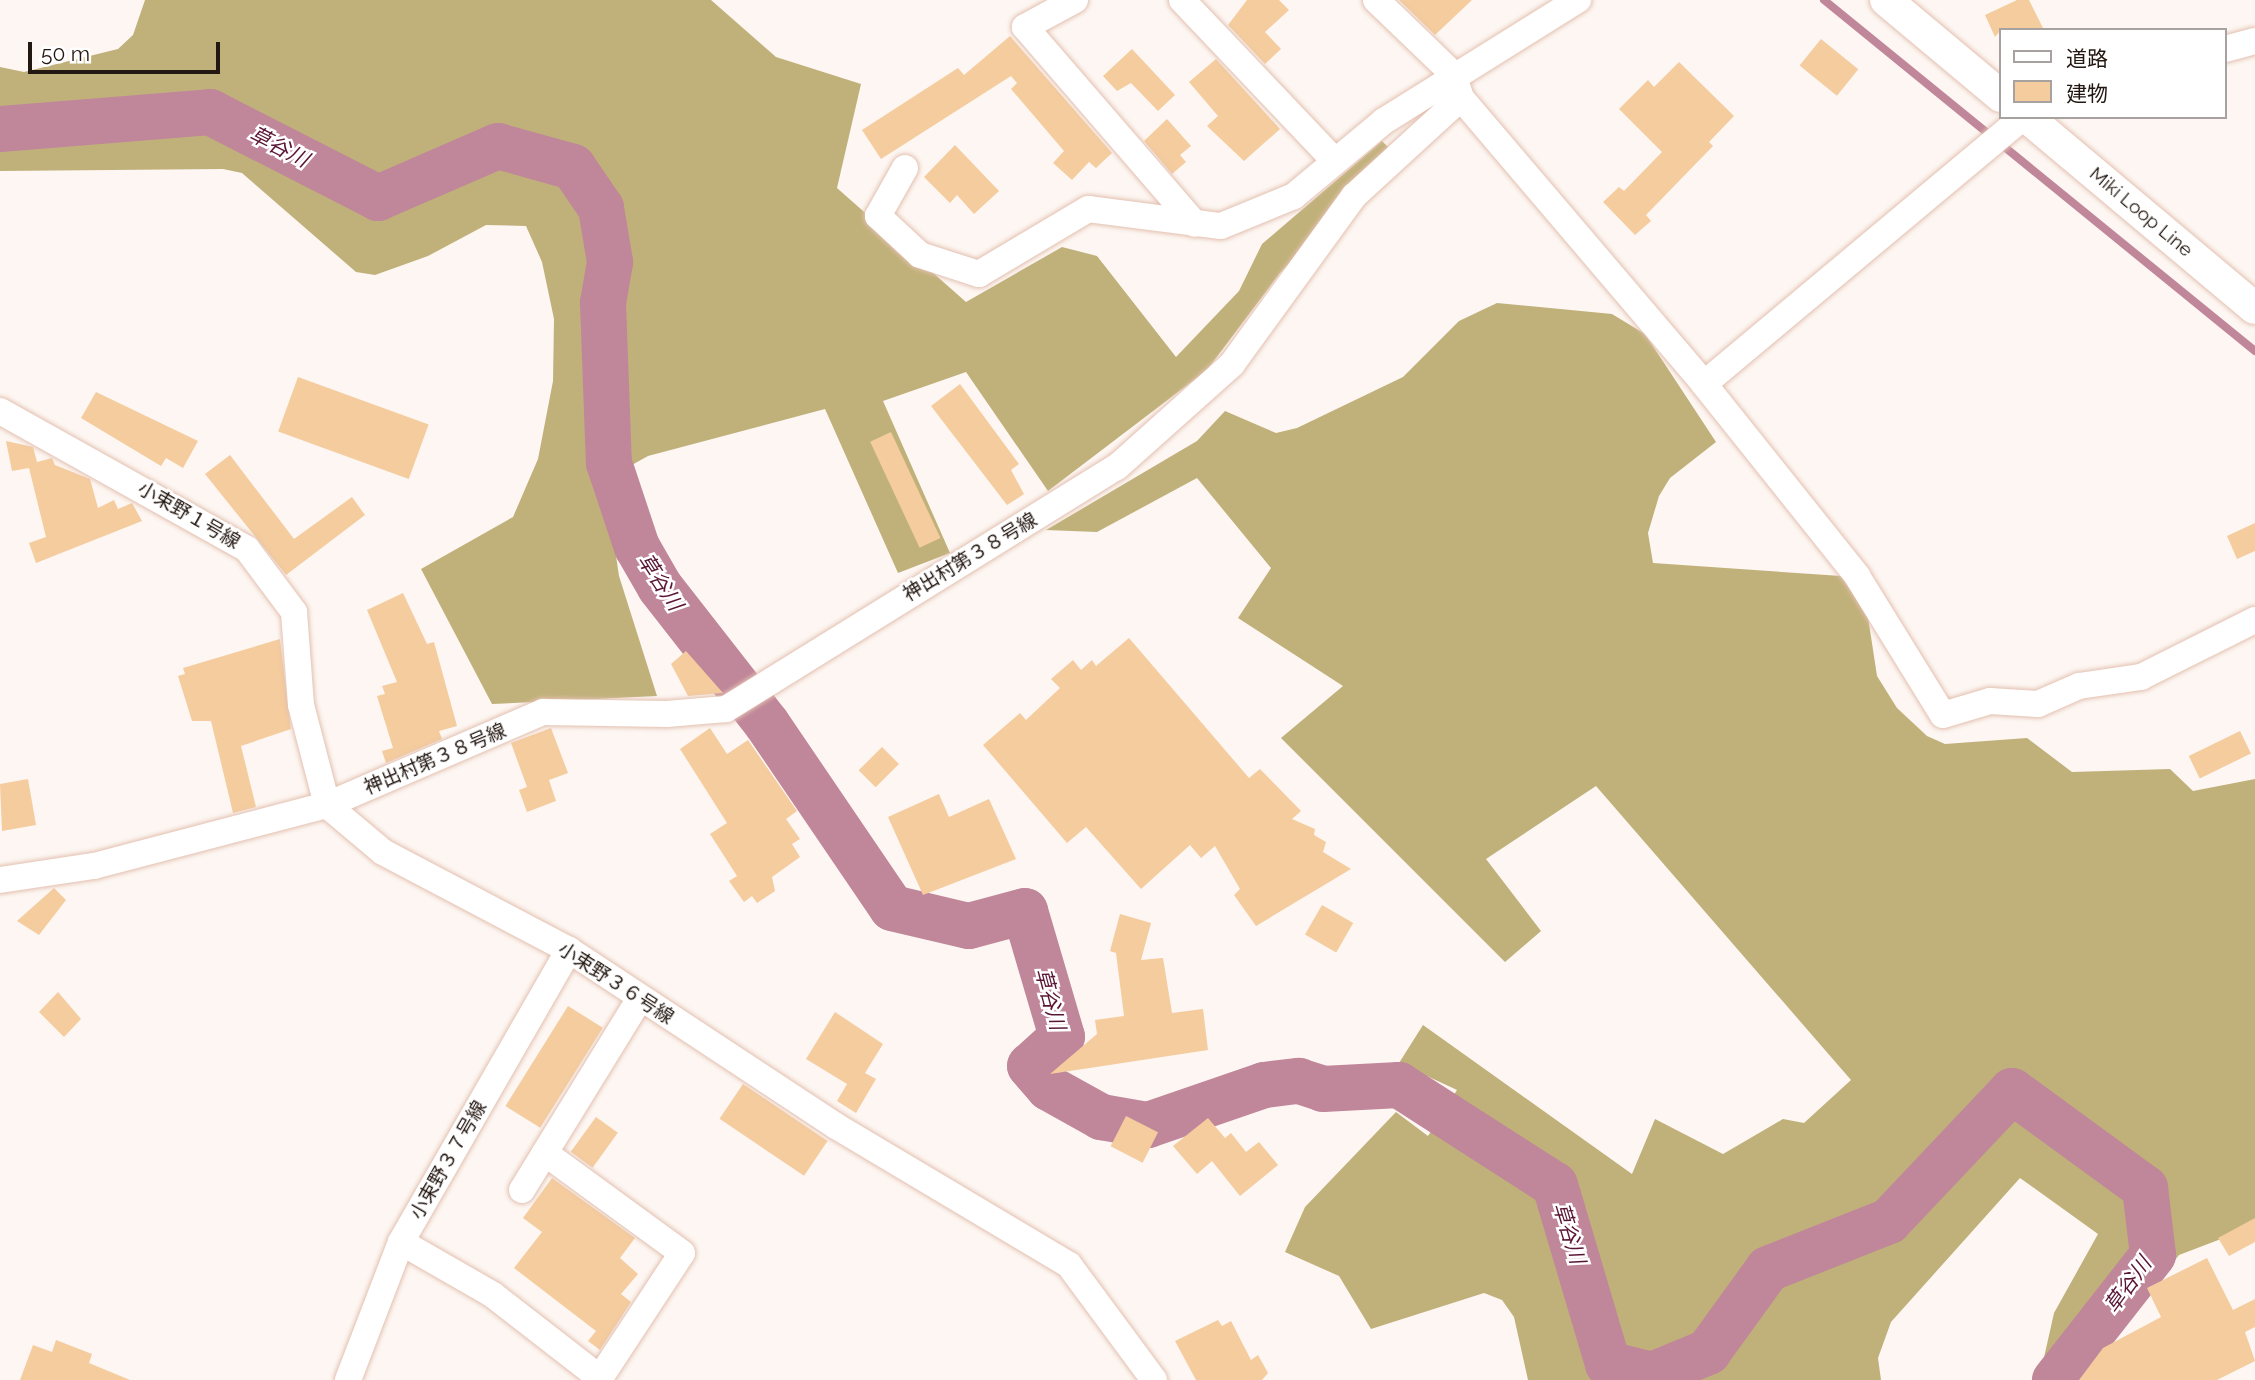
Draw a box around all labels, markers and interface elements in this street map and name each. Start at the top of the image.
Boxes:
scale bar [32,28,224,72]
legend [2000,28,2227,119]
text: 50 m [41,41,90,66]
text: 道路 [2066,46,2108,71]
text: 建物 [2066,81,2108,106]
water label: 草谷川 [245,121,313,173]
street label: Miki Loop Line [2085,162,2197,262]
street label: 小束野１号線 [134,477,244,553]
street label: 神出村第３８号線 [899,508,1041,606]
water label: 草谷川 [632,549,688,615]
street label: 神出村第３８号線 [361,719,509,799]
street label: 小束野３６号線 [554,937,678,1029]
water label: 草谷川 [1030,965,1070,1033]
street label: 小束野３７号線 [405,1097,491,1223]
water label: 草谷川 [1548,1199,1590,1267]
water label: 草谷川 [2099,1252,2157,1318]

